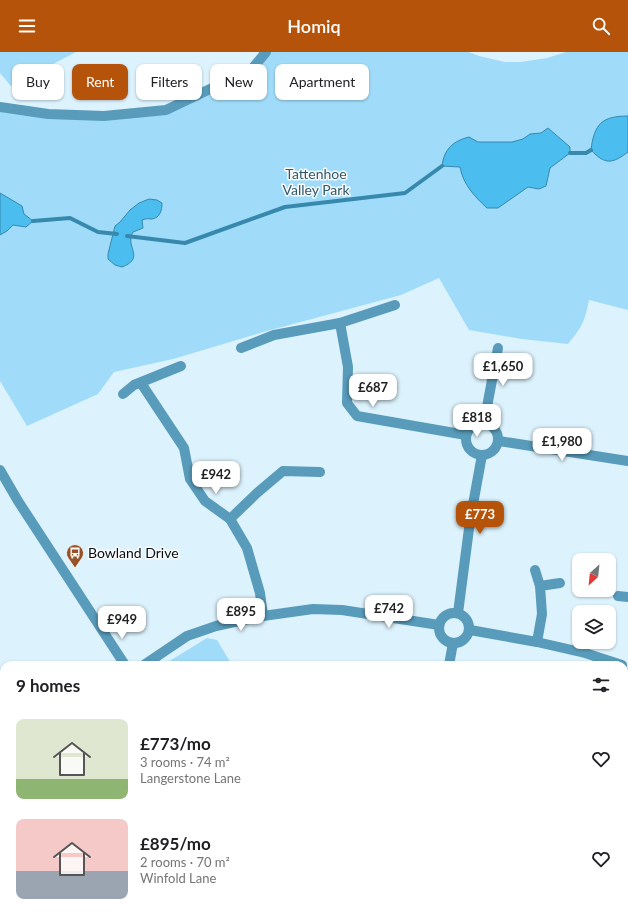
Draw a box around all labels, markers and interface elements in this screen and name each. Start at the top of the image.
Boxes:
icon: menu [16,15,38,37]
text: Homiq [287,15,341,37]
icon: search [590,15,612,37]
chip: Buy [12,64,64,100]
chip: Rent [72,64,128,100]
chip: Filters [136,64,202,100]
chip: New [210,64,267,100]
chip: Apartment [275,64,369,100]
park label: Tattenhoe Valley Park [282,165,350,198]
pin: £1,650 [470,353,536,387]
text: £1,650 [483,358,523,374]
pin: £687 [349,374,397,408]
text: £687 [358,379,388,395]
pin: £818 [453,404,501,438]
text: £818 [462,409,492,425]
pin: £1,980 [529,428,595,462]
text: £1,980 [542,433,582,449]
pin: £942 [192,461,240,495]
text: £942 [201,466,231,482]
pin: £773 [456,501,504,535]
text: £773 [465,506,495,522]
bus stop icon: Bowland Drive [65,543,85,568]
place label: Bowland Drive [88,544,179,561]
north arrow [572,553,616,597]
map controls [572,553,616,649]
pin: £742 [365,595,413,629]
pin: £895 [217,598,265,632]
text: £742 [374,600,404,616]
text: £895 [226,603,256,619]
button: layers [572,605,616,649]
pin: £949 [98,606,146,640]
text: £949 [107,611,137,627]
icon: filters [590,674,612,696]
text: 9 homes [16,675,80,696]
text: £773/mo [140,733,211,754]
icon: home [48,735,96,783]
icon: heart [590,748,612,770]
text: 3 rooms · 74 m² [140,754,230,770]
text: Langerstone Lane [140,770,241,786]
text: £895/mo [140,833,211,854]
icon: home [48,835,96,883]
icon: heart [590,848,612,870]
text: 2 rooms · 70 m² [140,854,230,870]
text: Winfold Lane [140,870,216,886]

